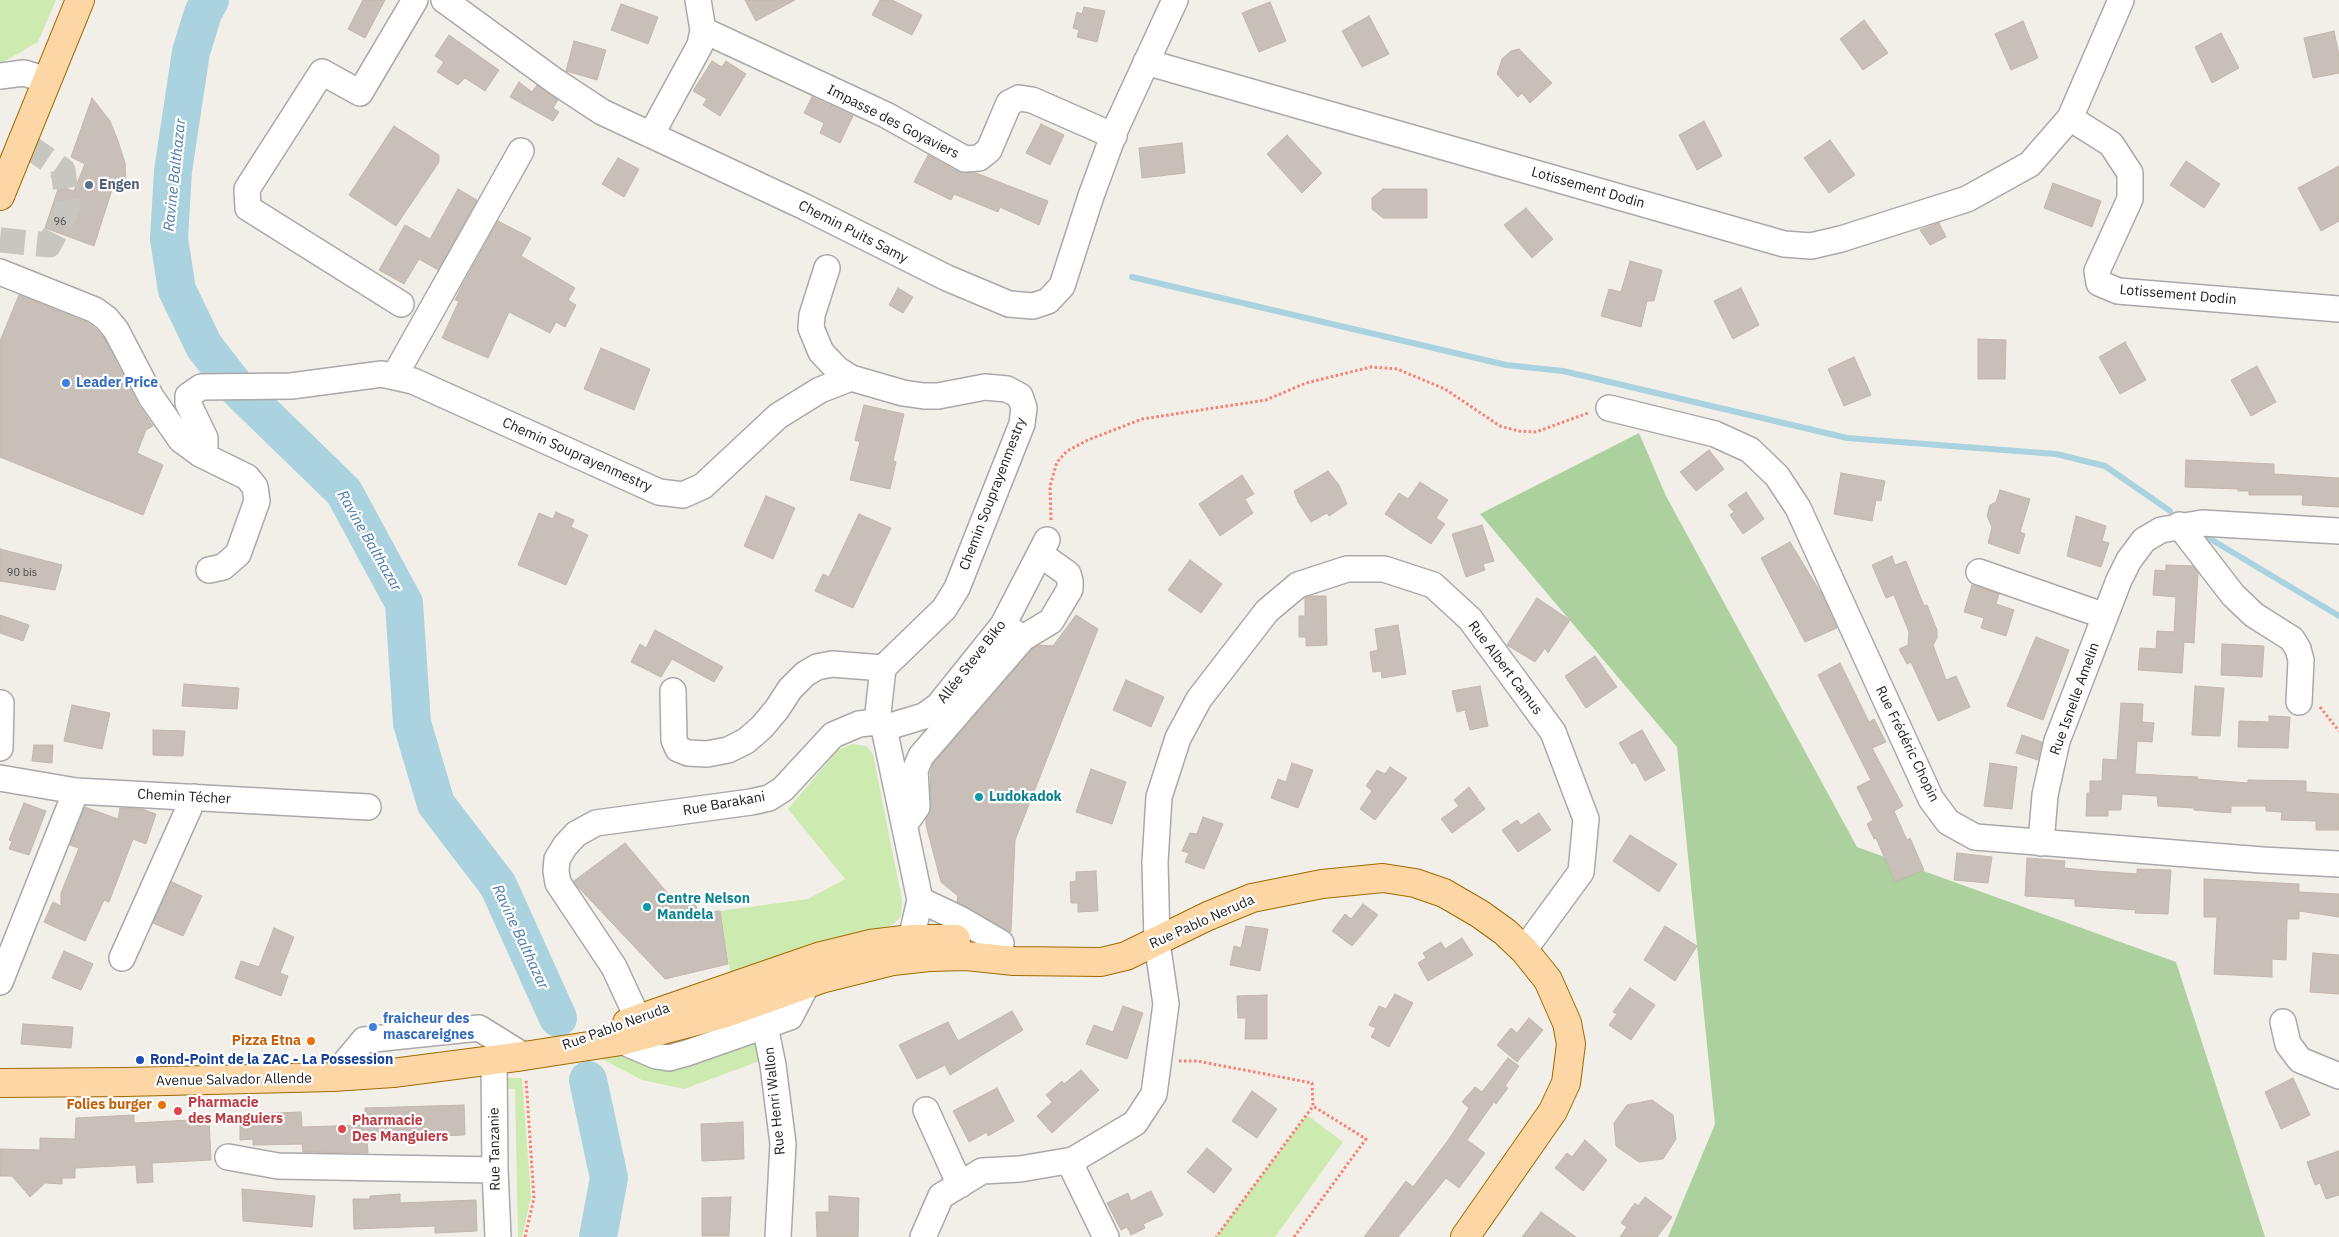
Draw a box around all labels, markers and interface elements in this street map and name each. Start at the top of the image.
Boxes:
street label: Impasse des Goyaviers [824,81,962,163]
water label: Ravine Balthazar [160,118,190,232]
street label: Lotissement Dodin [1529,164,1647,212]
place label: Engen [99,177,140,193]
marker: Engen [83,179,95,191]
street label: Chemin Puits Samy [795,197,911,267]
house number: 96 [53,215,67,229]
street label: Lotissement Dodin [2119,282,2237,308]
place label: Leader Price [76,375,158,391]
marker: Leader Price [60,377,72,389]
street label: Chemin Souprayenmestry [499,414,655,496]
street label: Chemin Souprayenmestry [956,415,1030,573]
water label: Ravine Balthazar [333,487,405,595]
house number: 90 bis [7,566,37,580]
street label: Allée Steve Biko [934,617,1010,707]
street label: Rue Albert Camus [1464,618,1546,718]
street label: Rue Isnelle Amelin [2047,640,2103,758]
street label: Rue Frédéric Chopin [1872,683,1942,805]
street label: Chemin Técher [137,786,231,808]
street label: Rue Barakani [682,788,766,820]
place label: Ludokadok [989,789,1062,805]
marker: Ludokadok [973,791,985,803]
water label: Ravine Balthazar [488,882,552,992]
place label: Centre Nelson Mandela [657,891,750,924]
street label: Rue Pablo Neruda [1147,891,1257,953]
marker: Centre Nelson Mandela [641,901,653,913]
street label: Rue Pablo Neruda [560,1000,672,1054]
place label: fraicheur des mascareignes [383,1011,474,1044]
marker: fraicheur des mascareignes [367,1021,379,1033]
place label: Pizza Etna [232,1033,301,1049]
marker: Pizza Etna [305,1035,317,1047]
street label: Rue Henri Wallon [761,1046,789,1156]
place label: Rond-Point de la ZAC - La Possession [150,1052,393,1068]
marker: Rond-Point de la ZAC - La Possession [134,1054,146,1066]
street label: Avenue Salvador Allende [156,1070,312,1090]
place label: Pharmacie des Manguiers [188,1095,283,1128]
place label: Folies burger [66,1097,152,1113]
marker: Folies burger [156,1099,168,1111]
marker: Pharmacie des Manguiers [172,1105,184,1117]
street label: Rue Tanzanie [486,1107,504,1191]
place label: Pharmacie Des Manguiers [352,1113,448,1146]
marker: Pharmacie Des Manguiers [336,1123,348,1135]

